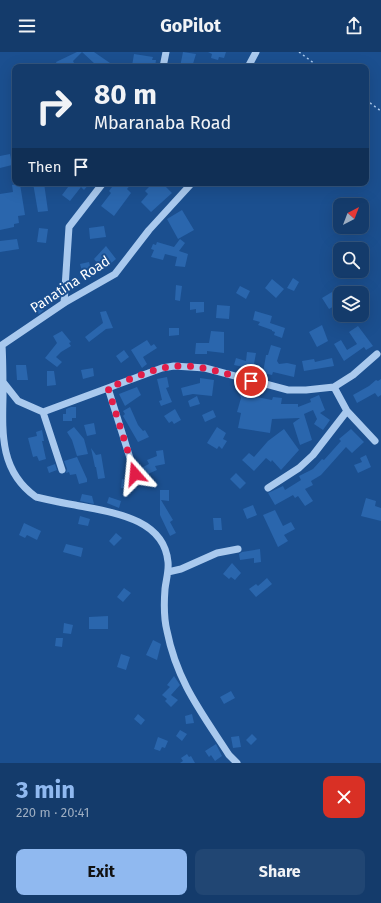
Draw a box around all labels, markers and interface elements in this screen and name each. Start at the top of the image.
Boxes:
icon: menu [16,15,38,37]
text: GoPilot [160,15,221,37]
icon: share [343,15,365,37]
text: 80 m [94,78,157,111]
icon: right [28,80,80,132]
text: Mbaranaba Road [94,112,231,134]
icon: arrive [70,156,92,178]
text: Then [28,158,62,176]
north arrow [333,198,369,234]
map controls [333,198,369,322]
button: search [333,242,369,278]
street label: Panatina Road [27,252,113,316]
button: layers [333,286,369,322]
pin [234,364,268,398]
icon: arrive [240,370,262,392]
position arrow [114,453,156,495]
text: 3 min [16,776,75,804]
button: close [323,776,365,818]
text: 220 m · 20:41 [16,805,89,820]
button: Exit [16,849,187,895]
button: Share [195,849,365,895]

